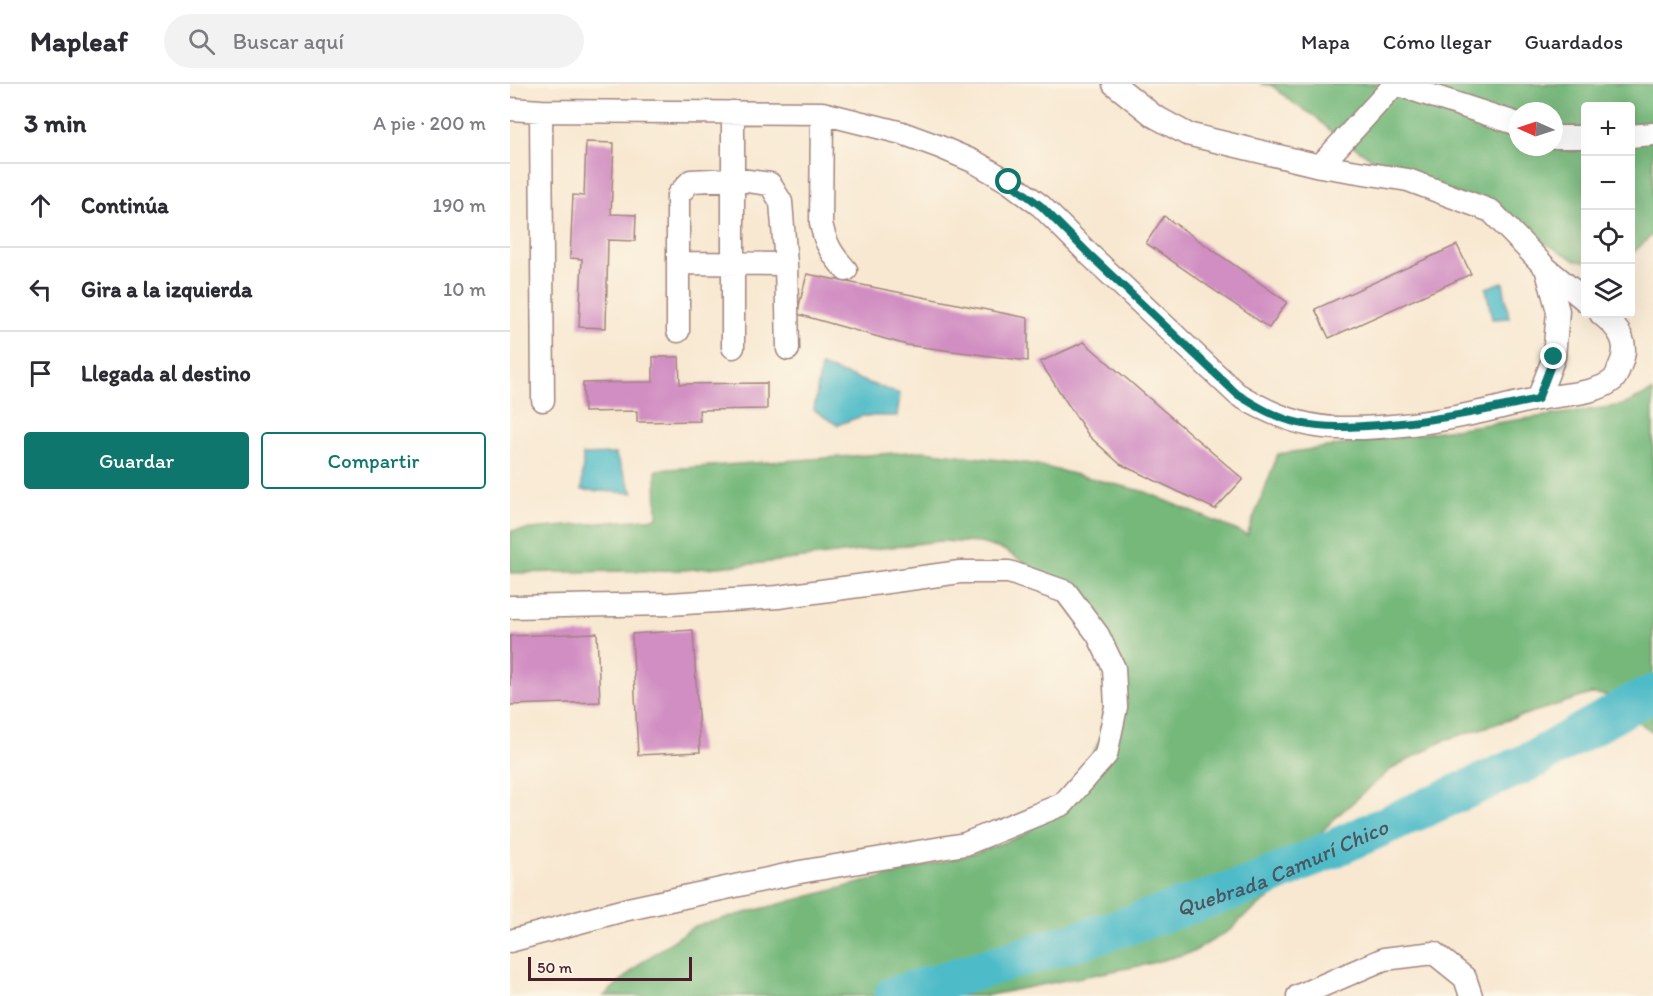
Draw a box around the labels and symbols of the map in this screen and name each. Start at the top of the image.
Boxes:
north arrow [1509,102,1563,156]
route start [995,168,1021,194]
route end [1540,343,1566,369]
water label: Quebrada Camurí Chico [1173,812,1393,922]
scale bar [528,954,692,982]

